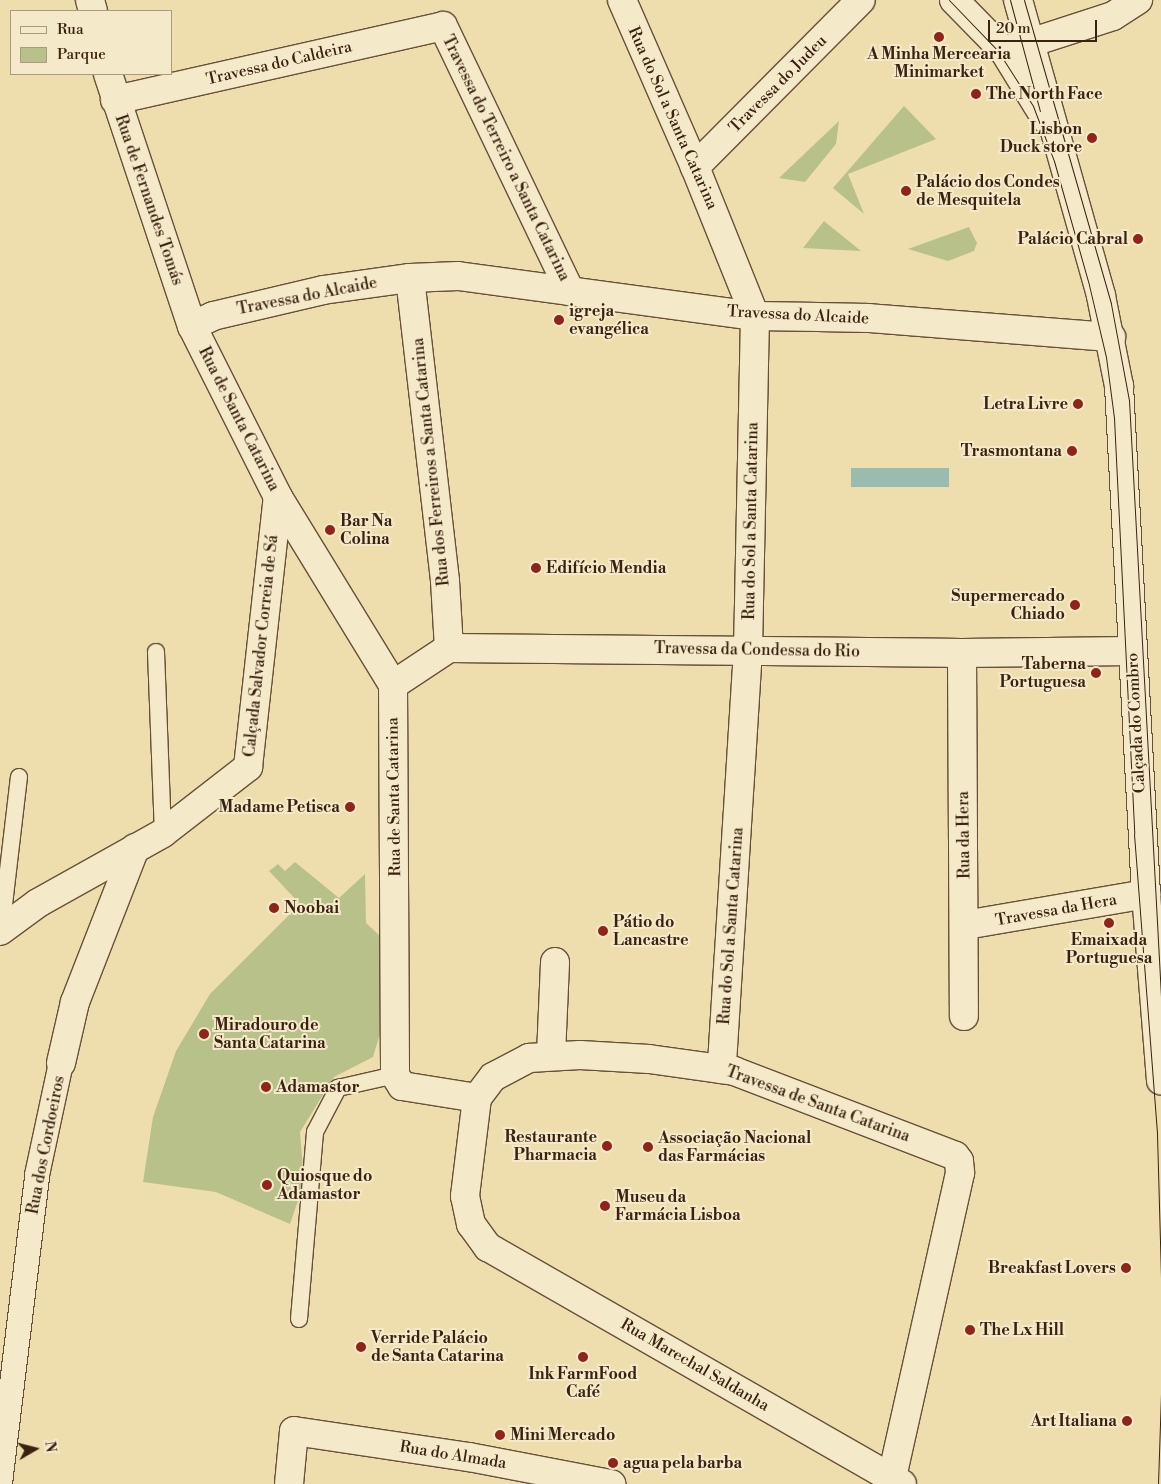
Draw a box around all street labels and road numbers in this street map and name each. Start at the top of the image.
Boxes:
street label: Rua do Sol a Santa Catarina [624,24,722,212]
street label: Travessa do Judeu [725,31,831,137]
street label: Travessa do Terreiro a Santa Catarina [438,32,574,284]
street label: Travessa do Caldeira [204,37,354,89]
street label: Rua de Fernandes Tomás [111,112,187,288]
street label: Travessa do Alcaide [235,273,379,319]
street label: Travessa do Alcaide [726,302,870,328]
street label: Rua dos Ferreiros a Santa Catarina [408,337,454,587]
street label: Rua de Santa Catarina [194,344,284,494]
street label: Rua do Sol a Santa Catarina [740,422,762,620]
street label: Calçada Salvador Correia de Sá [240,534,282,758]
street label: Travessa da Condessa do Rio [654,639,860,661]
street label: Calçada do Combro [1123,652,1149,794]
street label: Rua de Santa Catarina [383,717,405,877]
street label: Rua da Hera [954,791,974,879]
street label: Rua do Sol a Santa Catarina [715,827,747,1025]
street label: Travessa da Hera [994,890,1118,930]
street label: Travessa de Santa Catarina [723,1062,913,1146]
street label: Rua dos Cordoeiros [23,1074,69,1216]
street label: Rua Marechal Saldanha [617,1315,773,1415]
street label: Rua do Almada [398,1437,508,1473]

